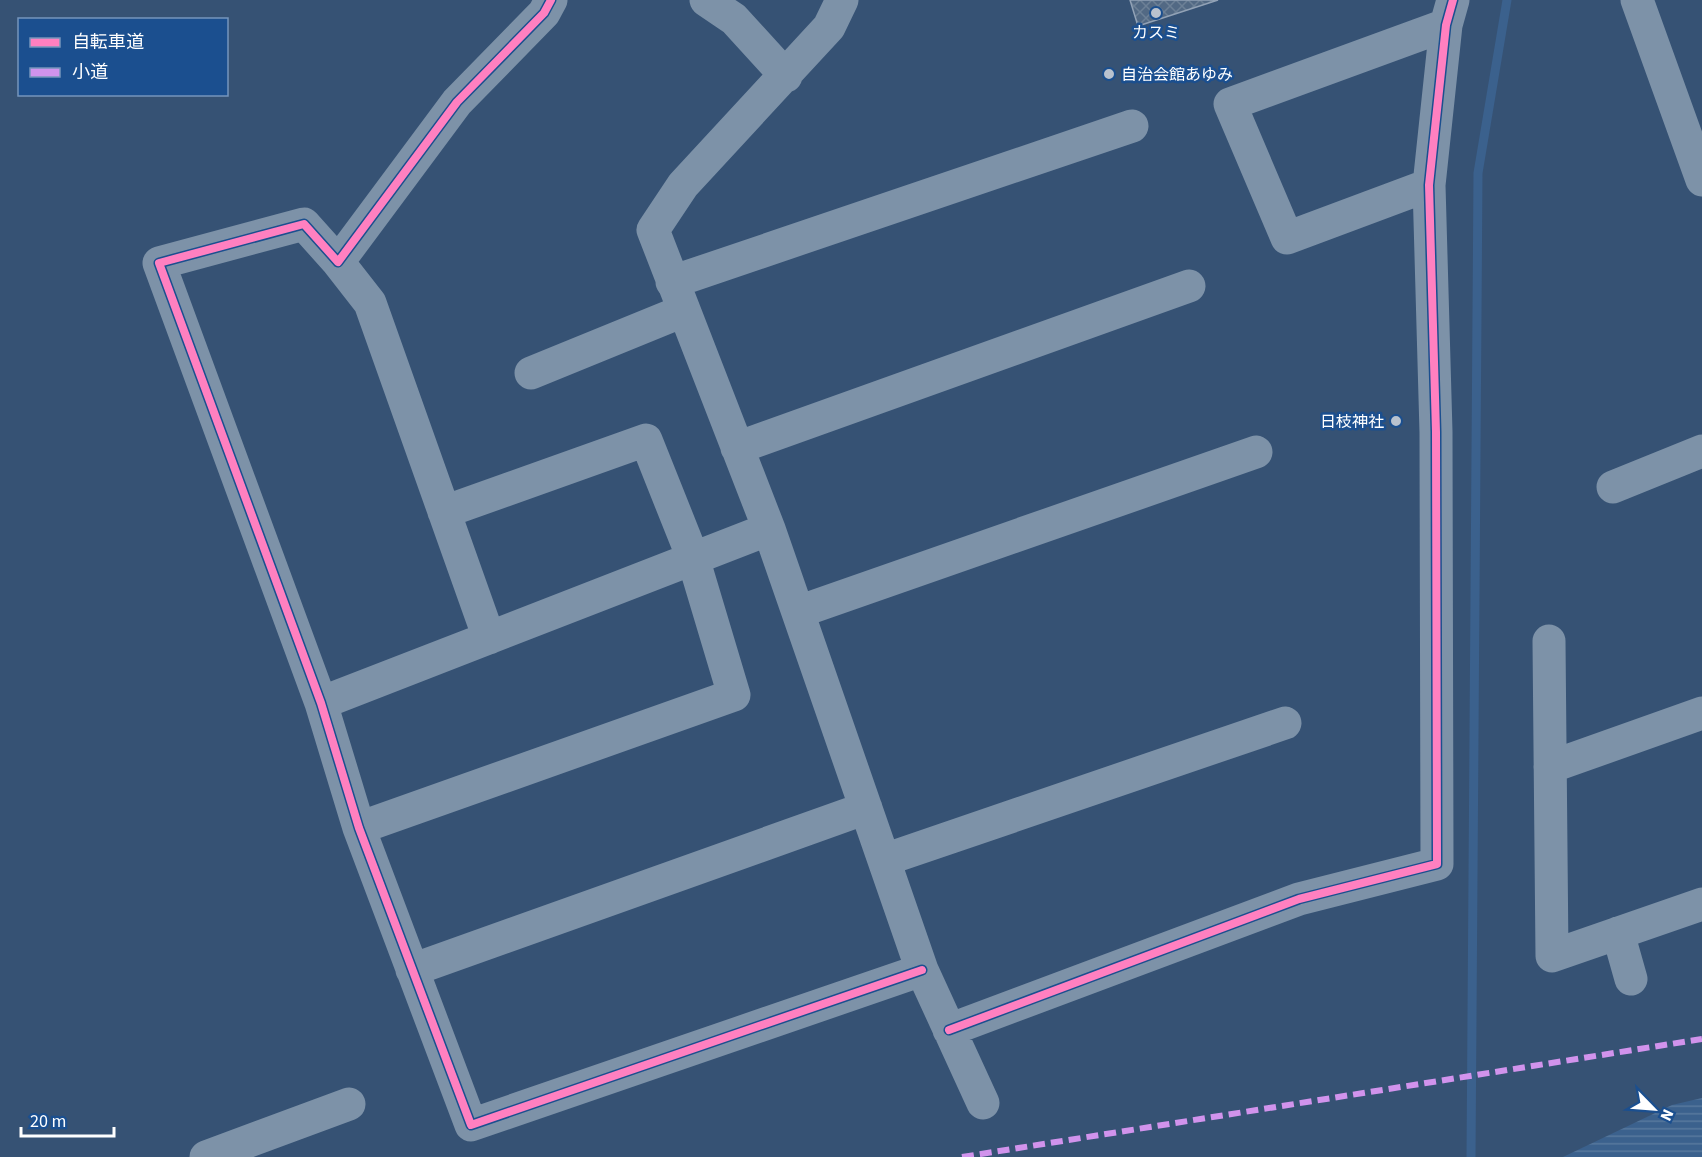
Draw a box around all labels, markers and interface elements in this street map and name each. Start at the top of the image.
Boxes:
marker: カスミ [1149,6,1163,20]
legend [18,18,228,96]
place label: カスミ [1132,22,1180,44]
text: 自転車道 [72,30,144,55]
text: 小道 [72,60,108,85]
place label: 自治会館あゆみ [1121,64,1233,86]
marker: 自治会館あゆみ [1102,67,1116,81]
place label: 日枝神社 [1320,411,1384,433]
marker: 日枝神社 [1389,414,1403,428]
north arrow [1624,1079,1684,1139]
scale bar [21,1100,114,1138]
text: N [1654,1105,1679,1124]
text: 20 m [30,1109,66,1134]

